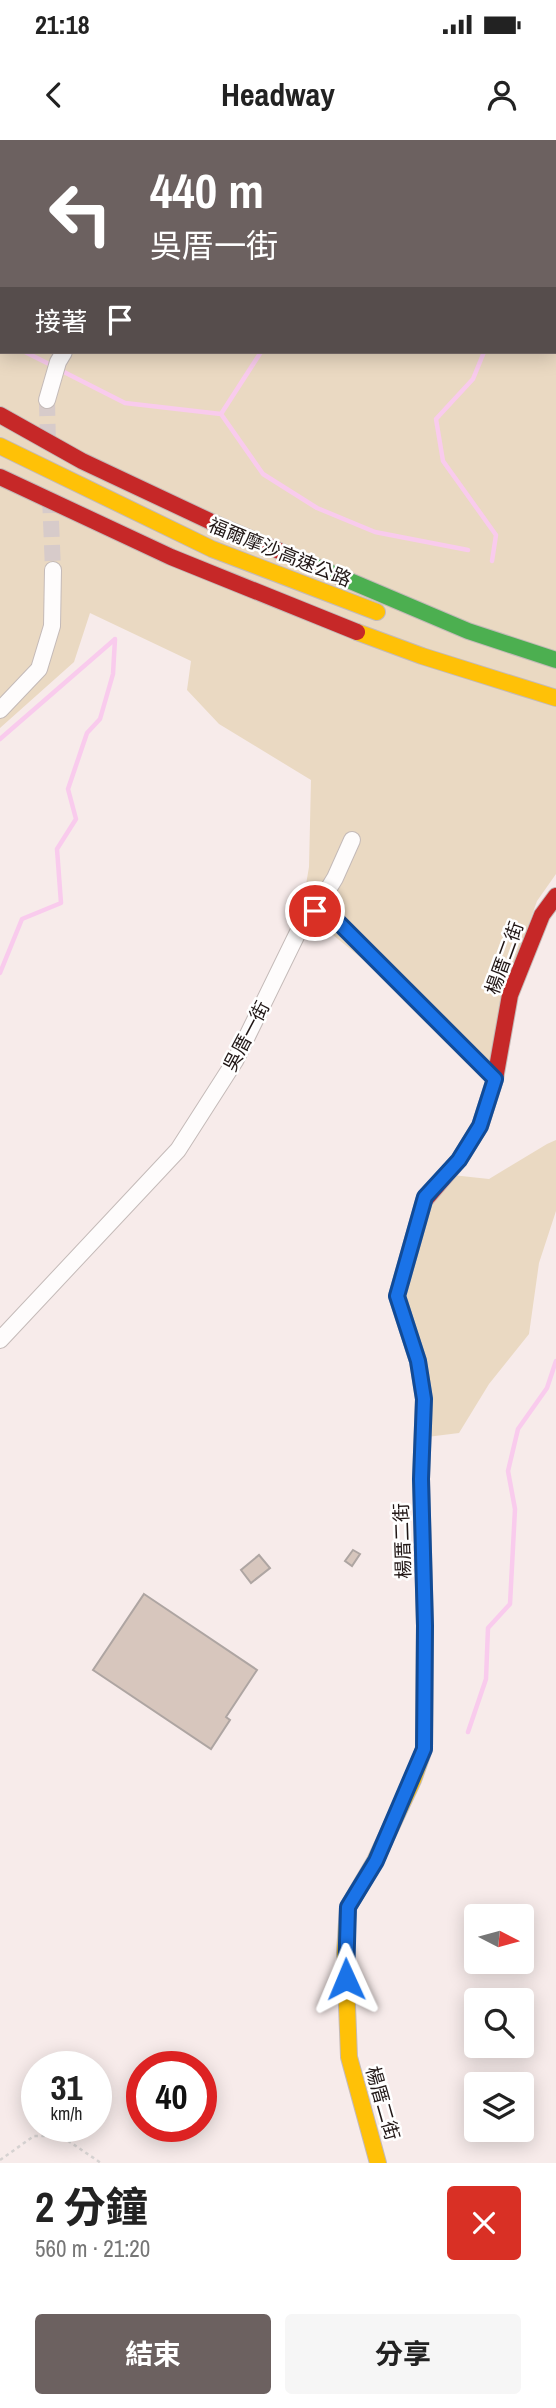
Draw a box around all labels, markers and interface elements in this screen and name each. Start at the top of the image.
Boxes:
text: 21:18 [35,7,90,42]
text: Headway [221,73,335,116]
icon: back [35,76,73,114]
icon: person [483,76,521,114]
text: 440 m [150,157,264,223]
icon: left [35,168,126,259]
text: 吳厝一街 [150,224,278,267]
icon: arrive [101,301,139,339]
text: 接著 [35,304,87,339]
street label: 福爾摩沙高速公路 [205,511,355,593]
pin [285,881,345,941]
icon: arrive [296,892,334,930]
street label: 楊厝二街 [479,918,529,998]
street label: 吳厝一街 [217,996,275,1076]
street label: 楊厝二街 [388,1503,416,1579]
north arrow [464,1904,534,1974]
map controls [464,1904,534,2142]
position arrow [309,1942,383,2016]
button: search [464,1988,534,2058]
speed limit sign: 40 [126,2051,217,2142]
street label: 楊厝二街 [360,2063,406,2143]
text: 31 [51,2064,82,2111]
button: layers [464,2072,534,2142]
text: km/h [51,2101,83,2126]
text: 2 分鐘 [35,2179,148,2235]
button: close [447,2186,521,2260]
text: 560 m · 21:20 [35,2233,150,2264]
button: 結束 [35,2314,271,2394]
button: 分享 [285,2314,521,2394]

